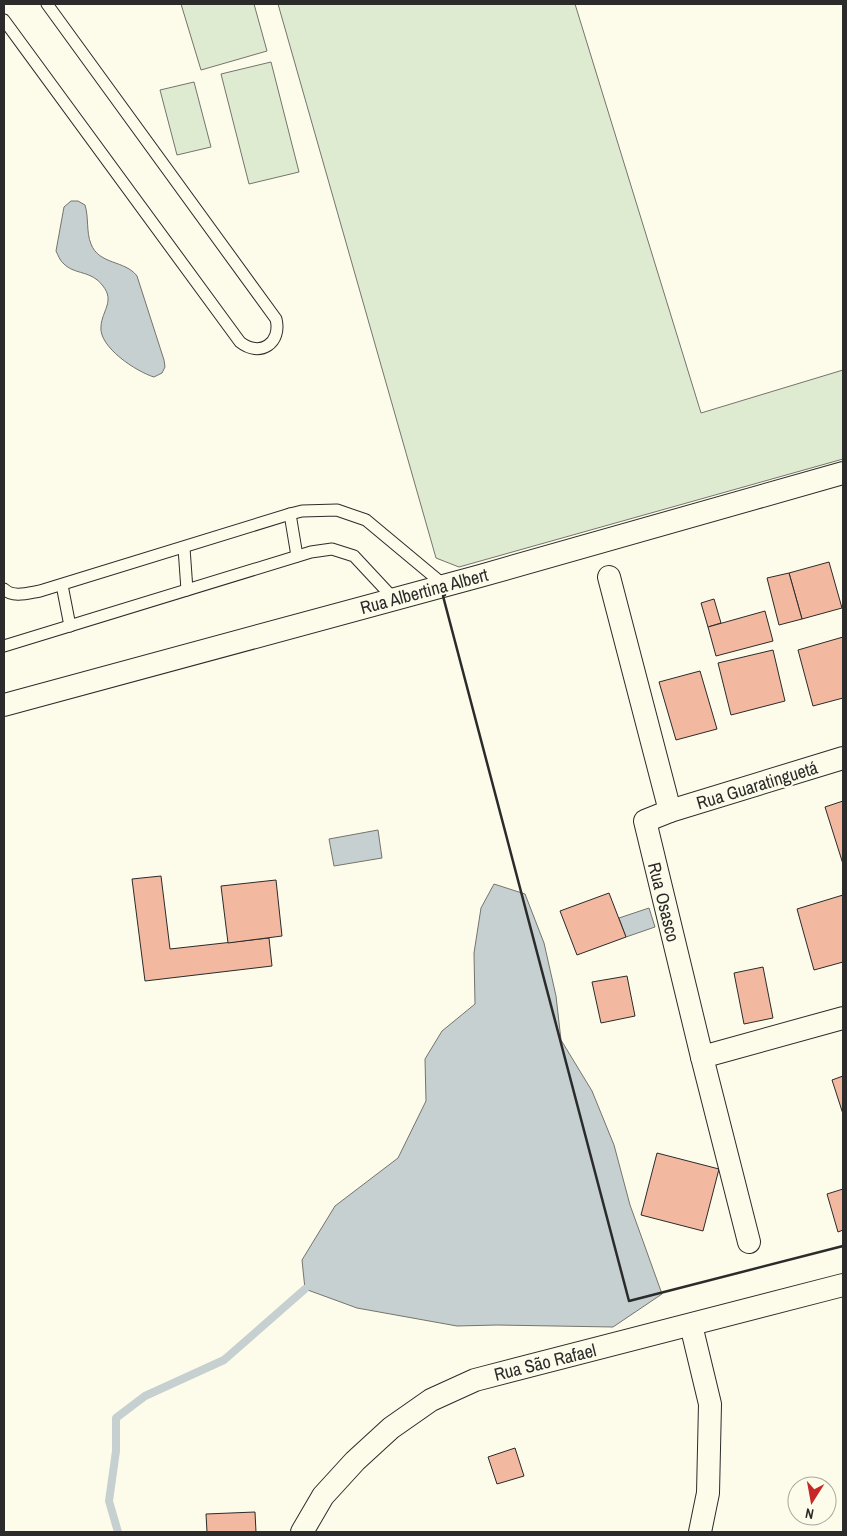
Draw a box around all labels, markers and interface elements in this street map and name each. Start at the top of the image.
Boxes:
street label: Rua Albertina Albert [357,562,491,620]
street label: Rua Guaratinguetá [693,755,821,815]
street label: Rua Osasco [642,860,686,944]
street label: Rua São Rafael [491,1337,599,1387]
north arrow [787,1476,837,1526]
text: N [804,1504,815,1523]

